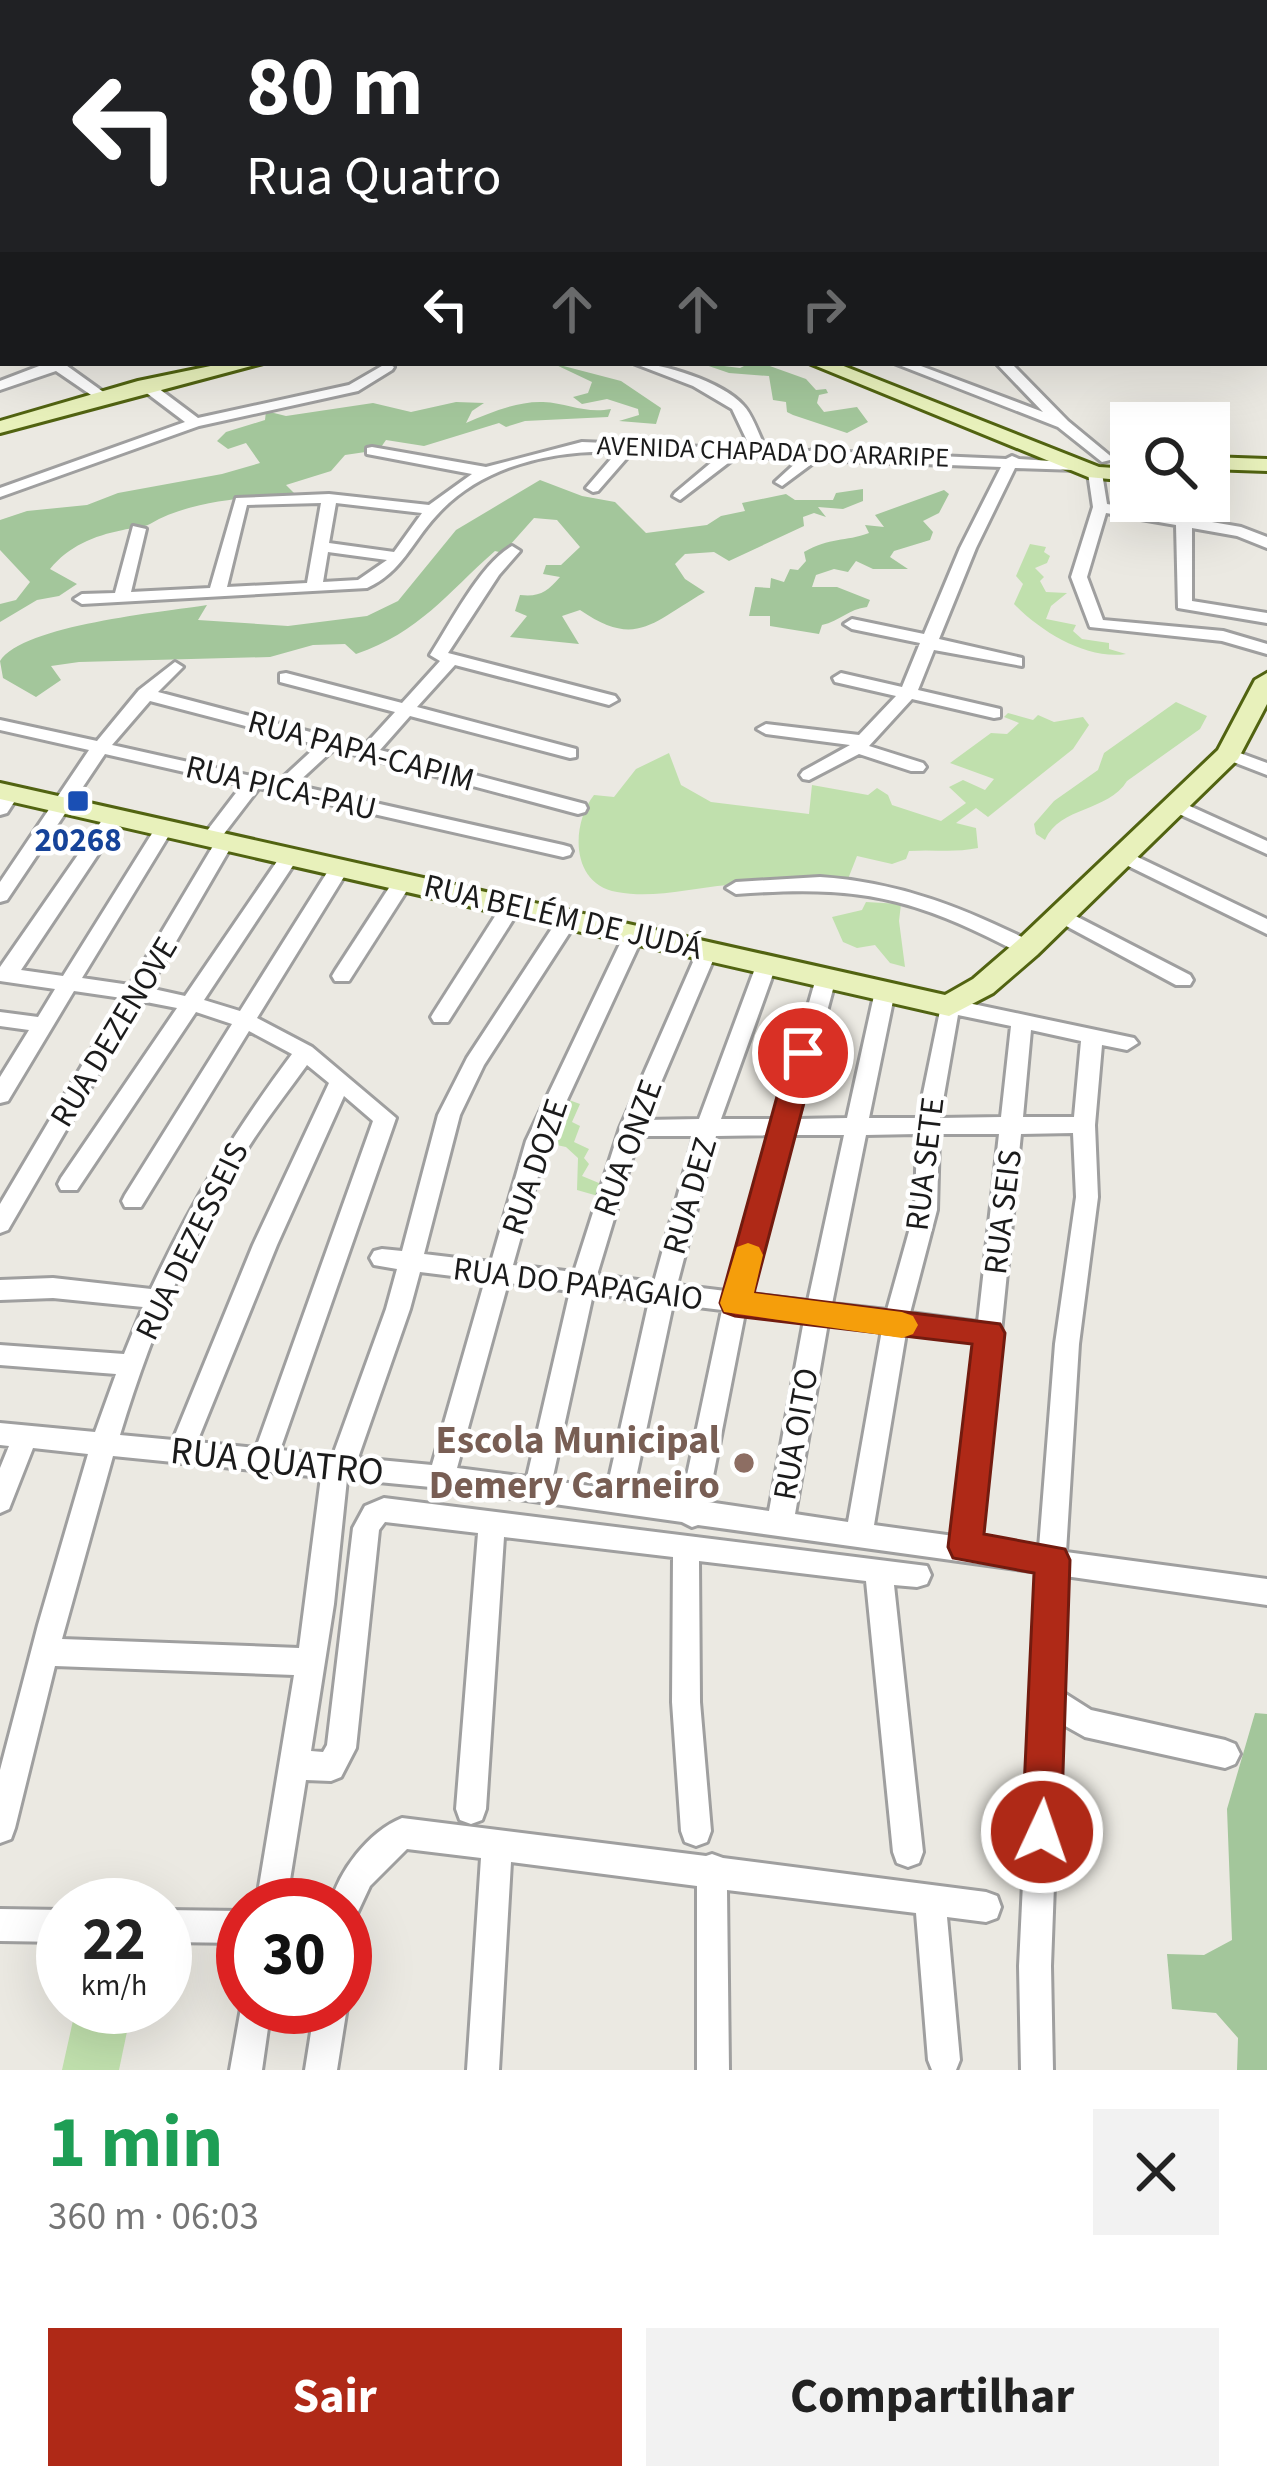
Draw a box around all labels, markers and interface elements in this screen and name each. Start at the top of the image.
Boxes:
text: 80 m [246,28,424,148]
icon: left [48,48,204,204]
text: Rua Quatro [246,139,502,216]
icon: left [413,276,479,342]
icon: ahead [539,276,605,342]
icon: ahead [665,276,731,342]
icon: right [791,276,857,342]
map controls [1110,402,1230,522]
button: search [1110,402,1230,522]
street label: AVENIDA CHAPADA DO ARARIPE [596,426,950,478]
street label: RUA PAPA-CAPIM [243,698,479,804]
street label: RUA PICA-PAU [181,743,381,833]
marker: 20268 [65,788,91,814]
place label: 20268 [34,817,122,864]
street label: RUA BELÉM DE JUDÁ [419,862,707,972]
street label: RUA DEZENOVE [39,928,189,1136]
pin [752,1002,854,1104]
icon: arrive [770,1020,836,1086]
street label: RUA ONZE [582,1073,674,1223]
street label: RUA DOZE [490,1093,580,1241]
street label: RUA SETE [894,1095,956,1233]
street label: RUA DEZ [651,1132,729,1260]
street label: RUA DEZESSEIS [124,1134,260,1348]
street label: RUA SEIS [972,1147,1034,1277]
street label: RUA DO PAPAGAIO [450,1245,706,1323]
street label: RUA OITO [761,1364,831,1504]
place label: Escola Municipal Demery Carneiro [429,1413,720,1514]
street label: RUA QUATRO [168,1423,386,1501]
marker: Escola Municipal Demery Carneiro [731,1450,757,1476]
position arrow [979,1769,1105,1895]
speed limit sign: 30 [216,1878,372,2034]
text: 22 [82,1898,146,1983]
text: km/h [81,1964,147,2007]
text: 1 min [48,2092,223,2195]
button: close [1093,2109,1219,2235]
text: 360 m · 06:03 [48,2189,259,2245]
button: Sair [48,2328,622,2466]
button: Compartilhar [646,2328,1219,2466]

